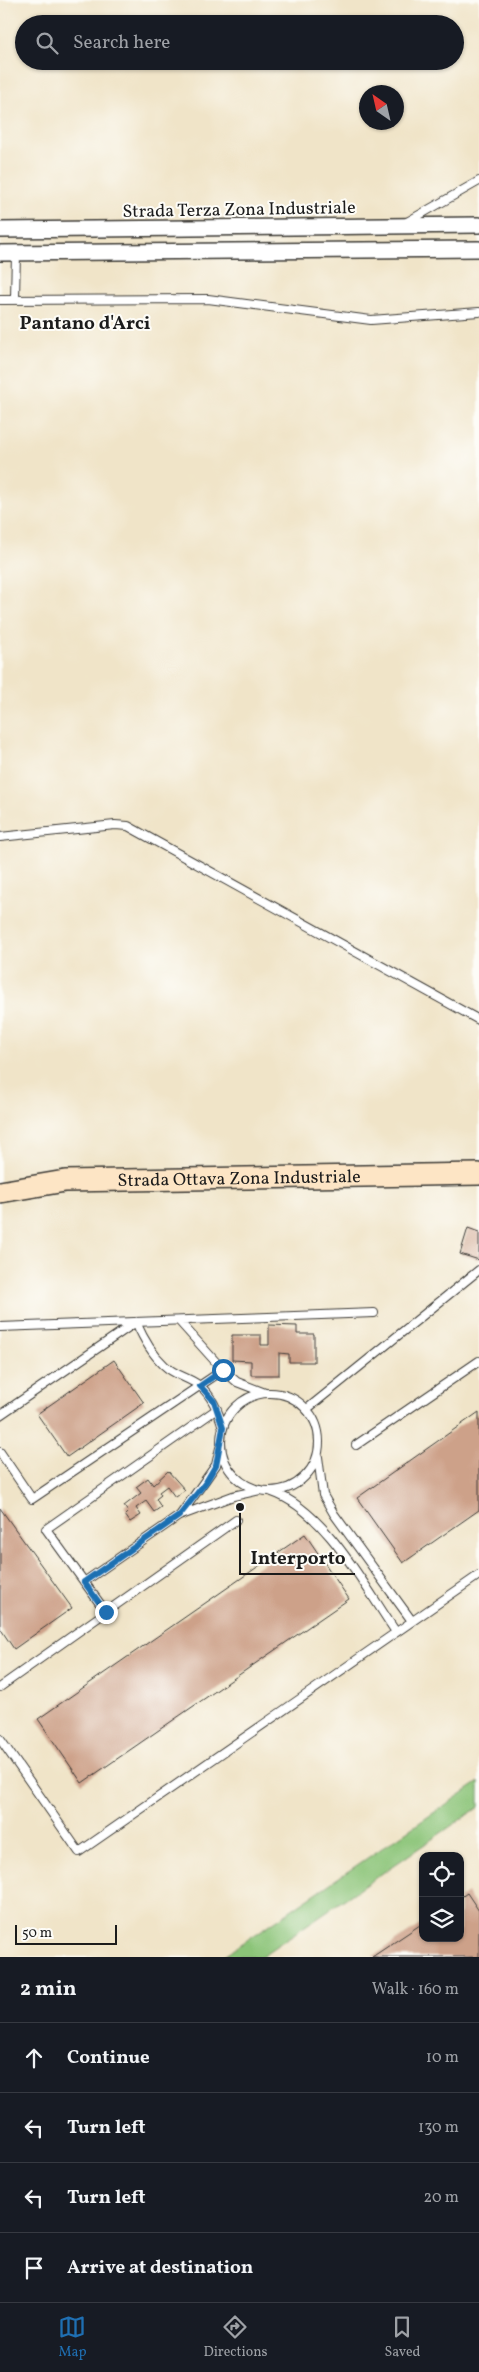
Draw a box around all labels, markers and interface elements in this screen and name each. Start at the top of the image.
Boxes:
search box [15,15,464,70]
icon: search [33,29,61,57]
text: Search here [73,30,170,56]
north arrow [359,85,404,130]
street label: Strada Terza Zona Industriale [122,196,356,225]
district label: Pantano d'Arci [19,311,151,337]
street label: Strada Ottava Zona Industriale [117,1165,361,1194]
route start [212,1359,235,1382]
callout: Interporto [240,1540,355,1574]
text: Interporto [250,1546,346,1572]
route end [95,1601,118,1624]
map controls [419,1852,464,1942]
button: locate [419,1852,464,1897]
button: layers [419,1897,464,1942]
scale bar [15,1922,118,1945]
text: 50 m [22,1924,52,1943]
text: 2 min [20,1975,77,2004]
text: Walk · 160 m [372,1979,459,2001]
icon: ahead [20,2044,48,2072]
text: Continue [67,2045,150,2071]
text: 10 m [426,2047,459,2069]
icon: left [20,2114,48,2142]
text: Turn left [67,2115,146,2141]
text: 130 m [418,2117,459,2139]
icon: left [20,2184,48,2212]
text: Turn left [67,2185,146,2211]
text: 20 m [424,2187,459,2209]
icon: arrive [20,2254,48,2282]
text: Arrive at destination [67,2255,253,2281]
tab: Map [58,2313,86,2362]
tab: Directions [203,2313,268,2362]
tab: Saved [384,2313,421,2362]

